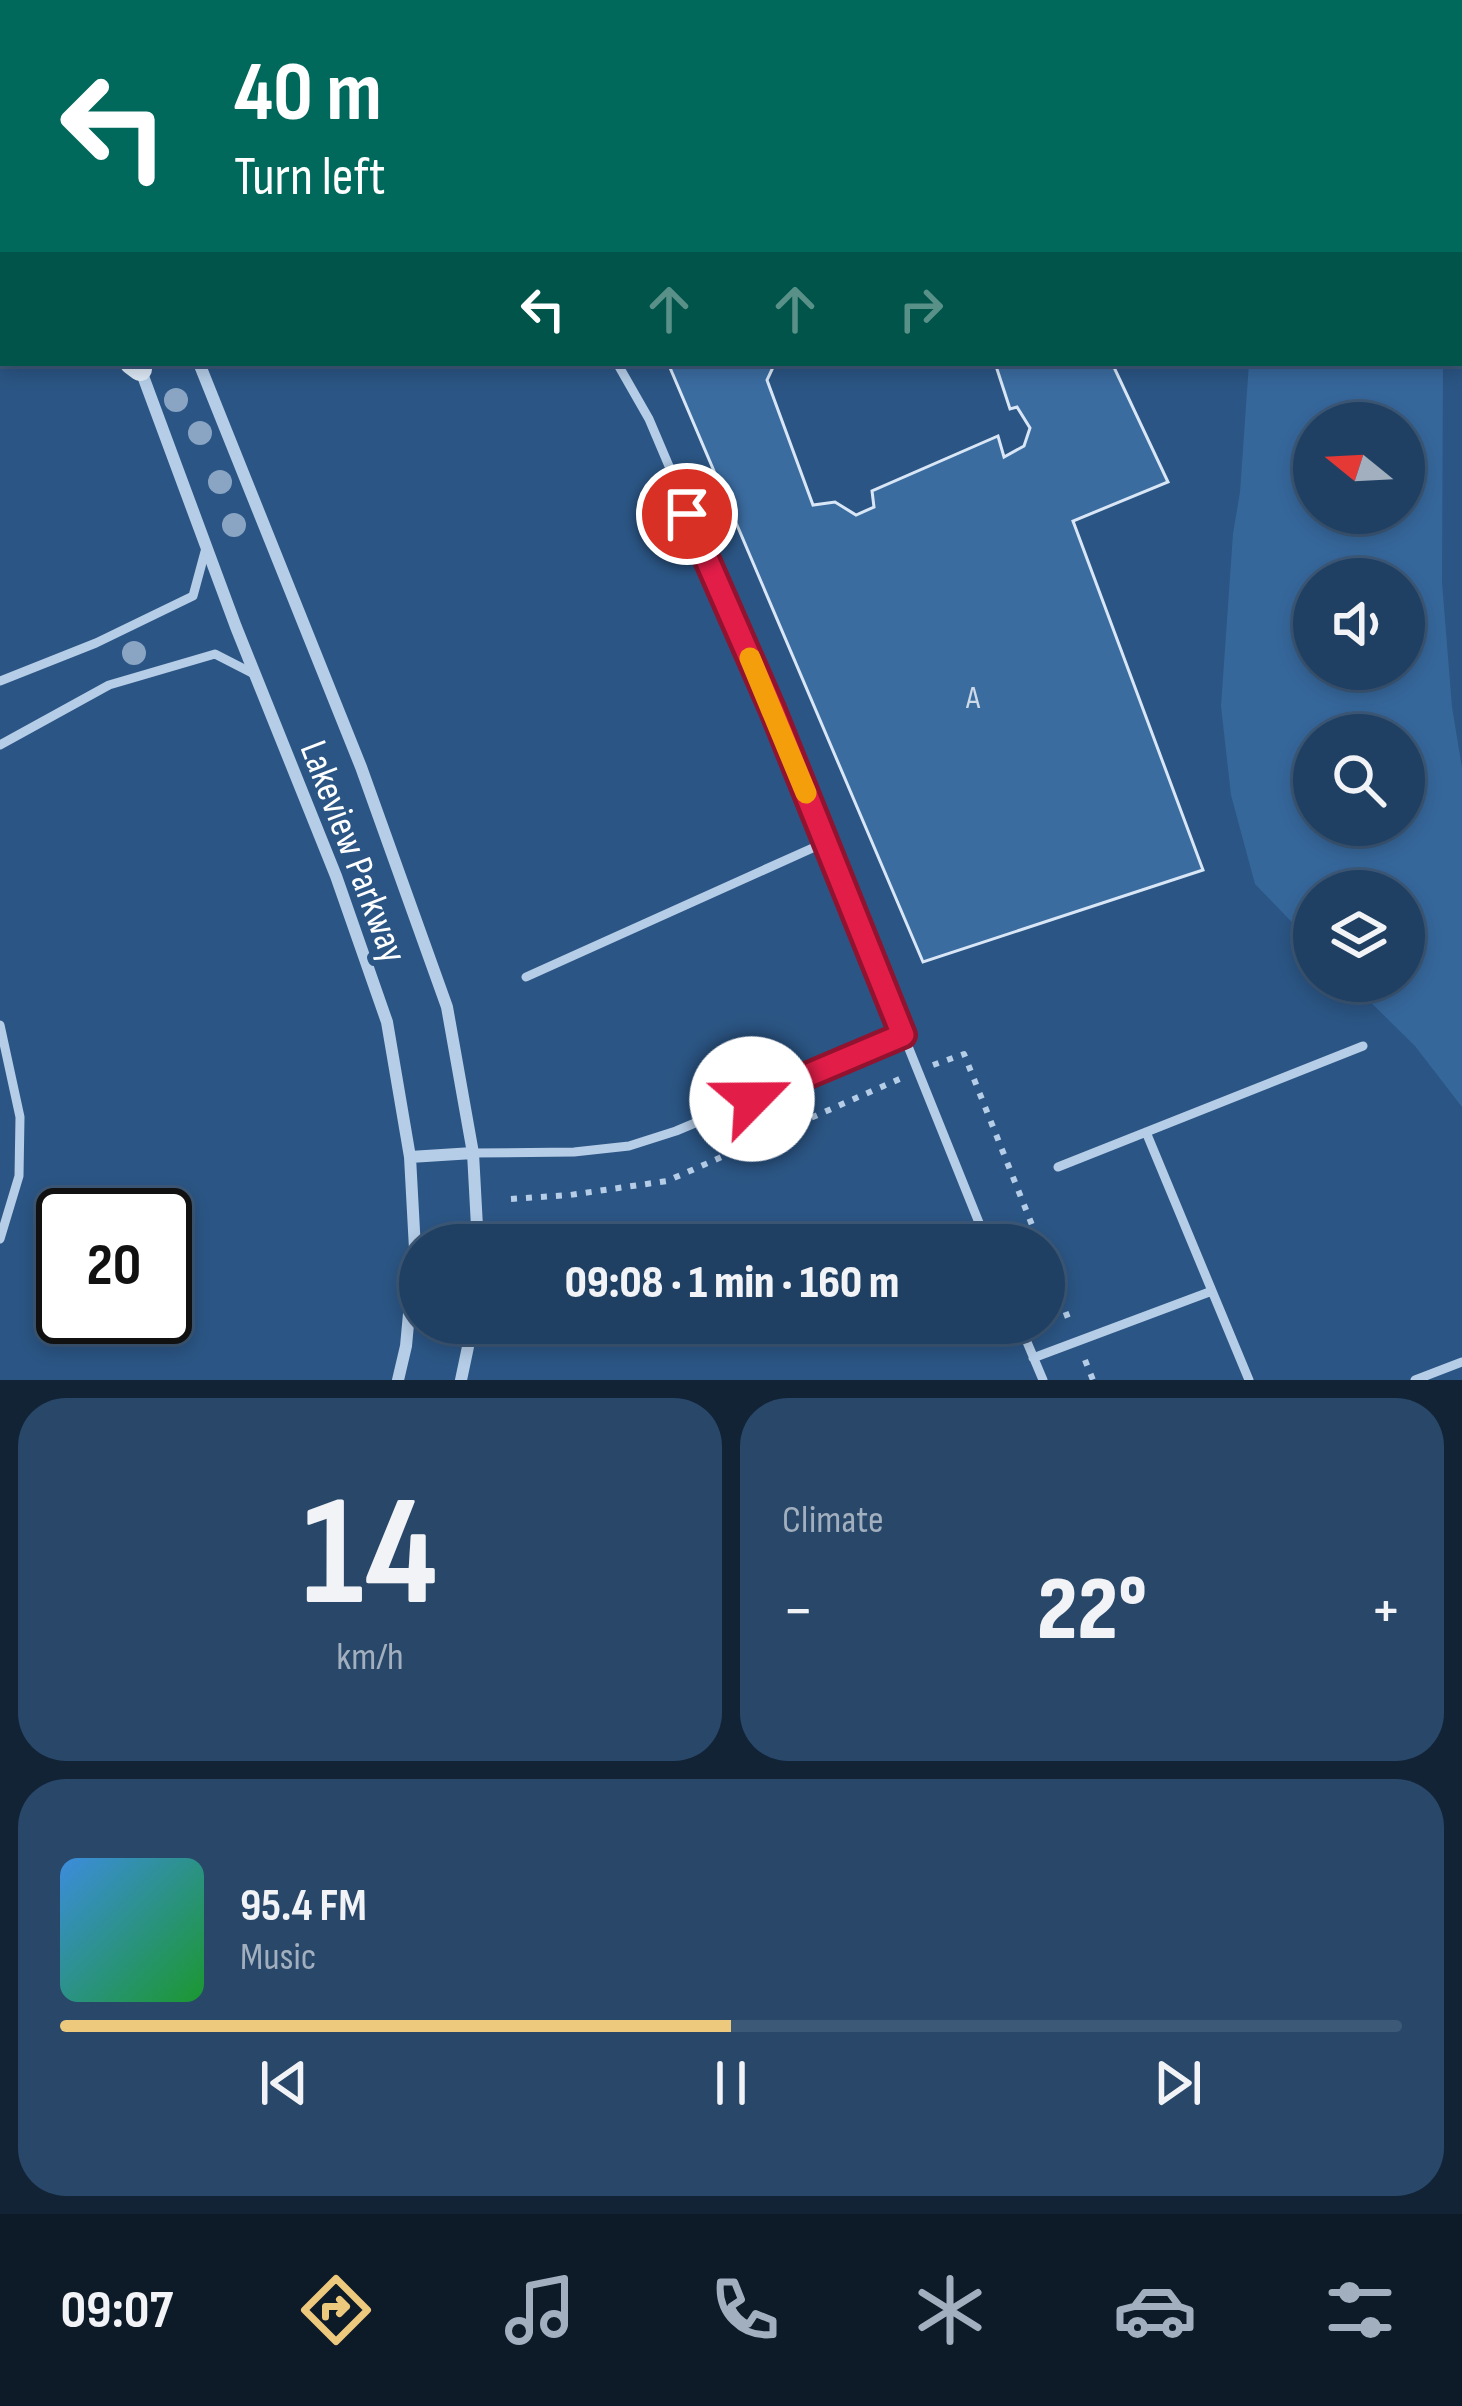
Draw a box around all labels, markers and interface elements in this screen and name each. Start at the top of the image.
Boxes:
text: 40 m [234,43,382,144]
icon: left [36,48,192,204]
text: Turn left [234,145,386,210]
icon: left [510,276,576,342]
icon: ahead [636,276,702,342]
icon: ahead [762,276,828,342]
icon: right [888,276,954,342]
north arrow [1293,402,1425,534]
map controls [1293,402,1425,1002]
pin [636,463,738,565]
icon: arrive [654,481,720,547]
button: sound [1293,558,1425,690]
house number: A [965,678,981,718]
button: search [1293,714,1425,846]
street label: Lakeview Parkway [289,735,416,969]
button: layers [1293,870,1425,1002]
position arrow [689,1036,815,1162]
speed limit sign: 20 [36,1188,192,1344]
text: 09:08 · 1 min · 160 m [565,1256,899,1311]
text: 14 [303,1462,438,1649]
text: Climate [782,1497,884,1544]
text: 22° [1037,1557,1147,1665]
text: − [782,1572,814,1651]
text: + [1370,1572,1402,1651]
text: km/h [336,1634,404,1681]
text: 95.4 FM [240,1879,367,1934]
text: Music [240,1934,316,1981]
icon: previous [251,2050,317,2116]
icon: pause [698,2050,764,2116]
icon: next [1145,2050,1211,2116]
icon: directions [294,2268,378,2352]
icon: music [498,2268,582,2352]
icon: phone [703,2268,787,2352]
icon: climate [908,2268,992,2352]
icon: car [1113,2268,1197,2352]
icon: filters [1318,2268,1402,2352]
text: 09:07 [60,2278,173,2343]

